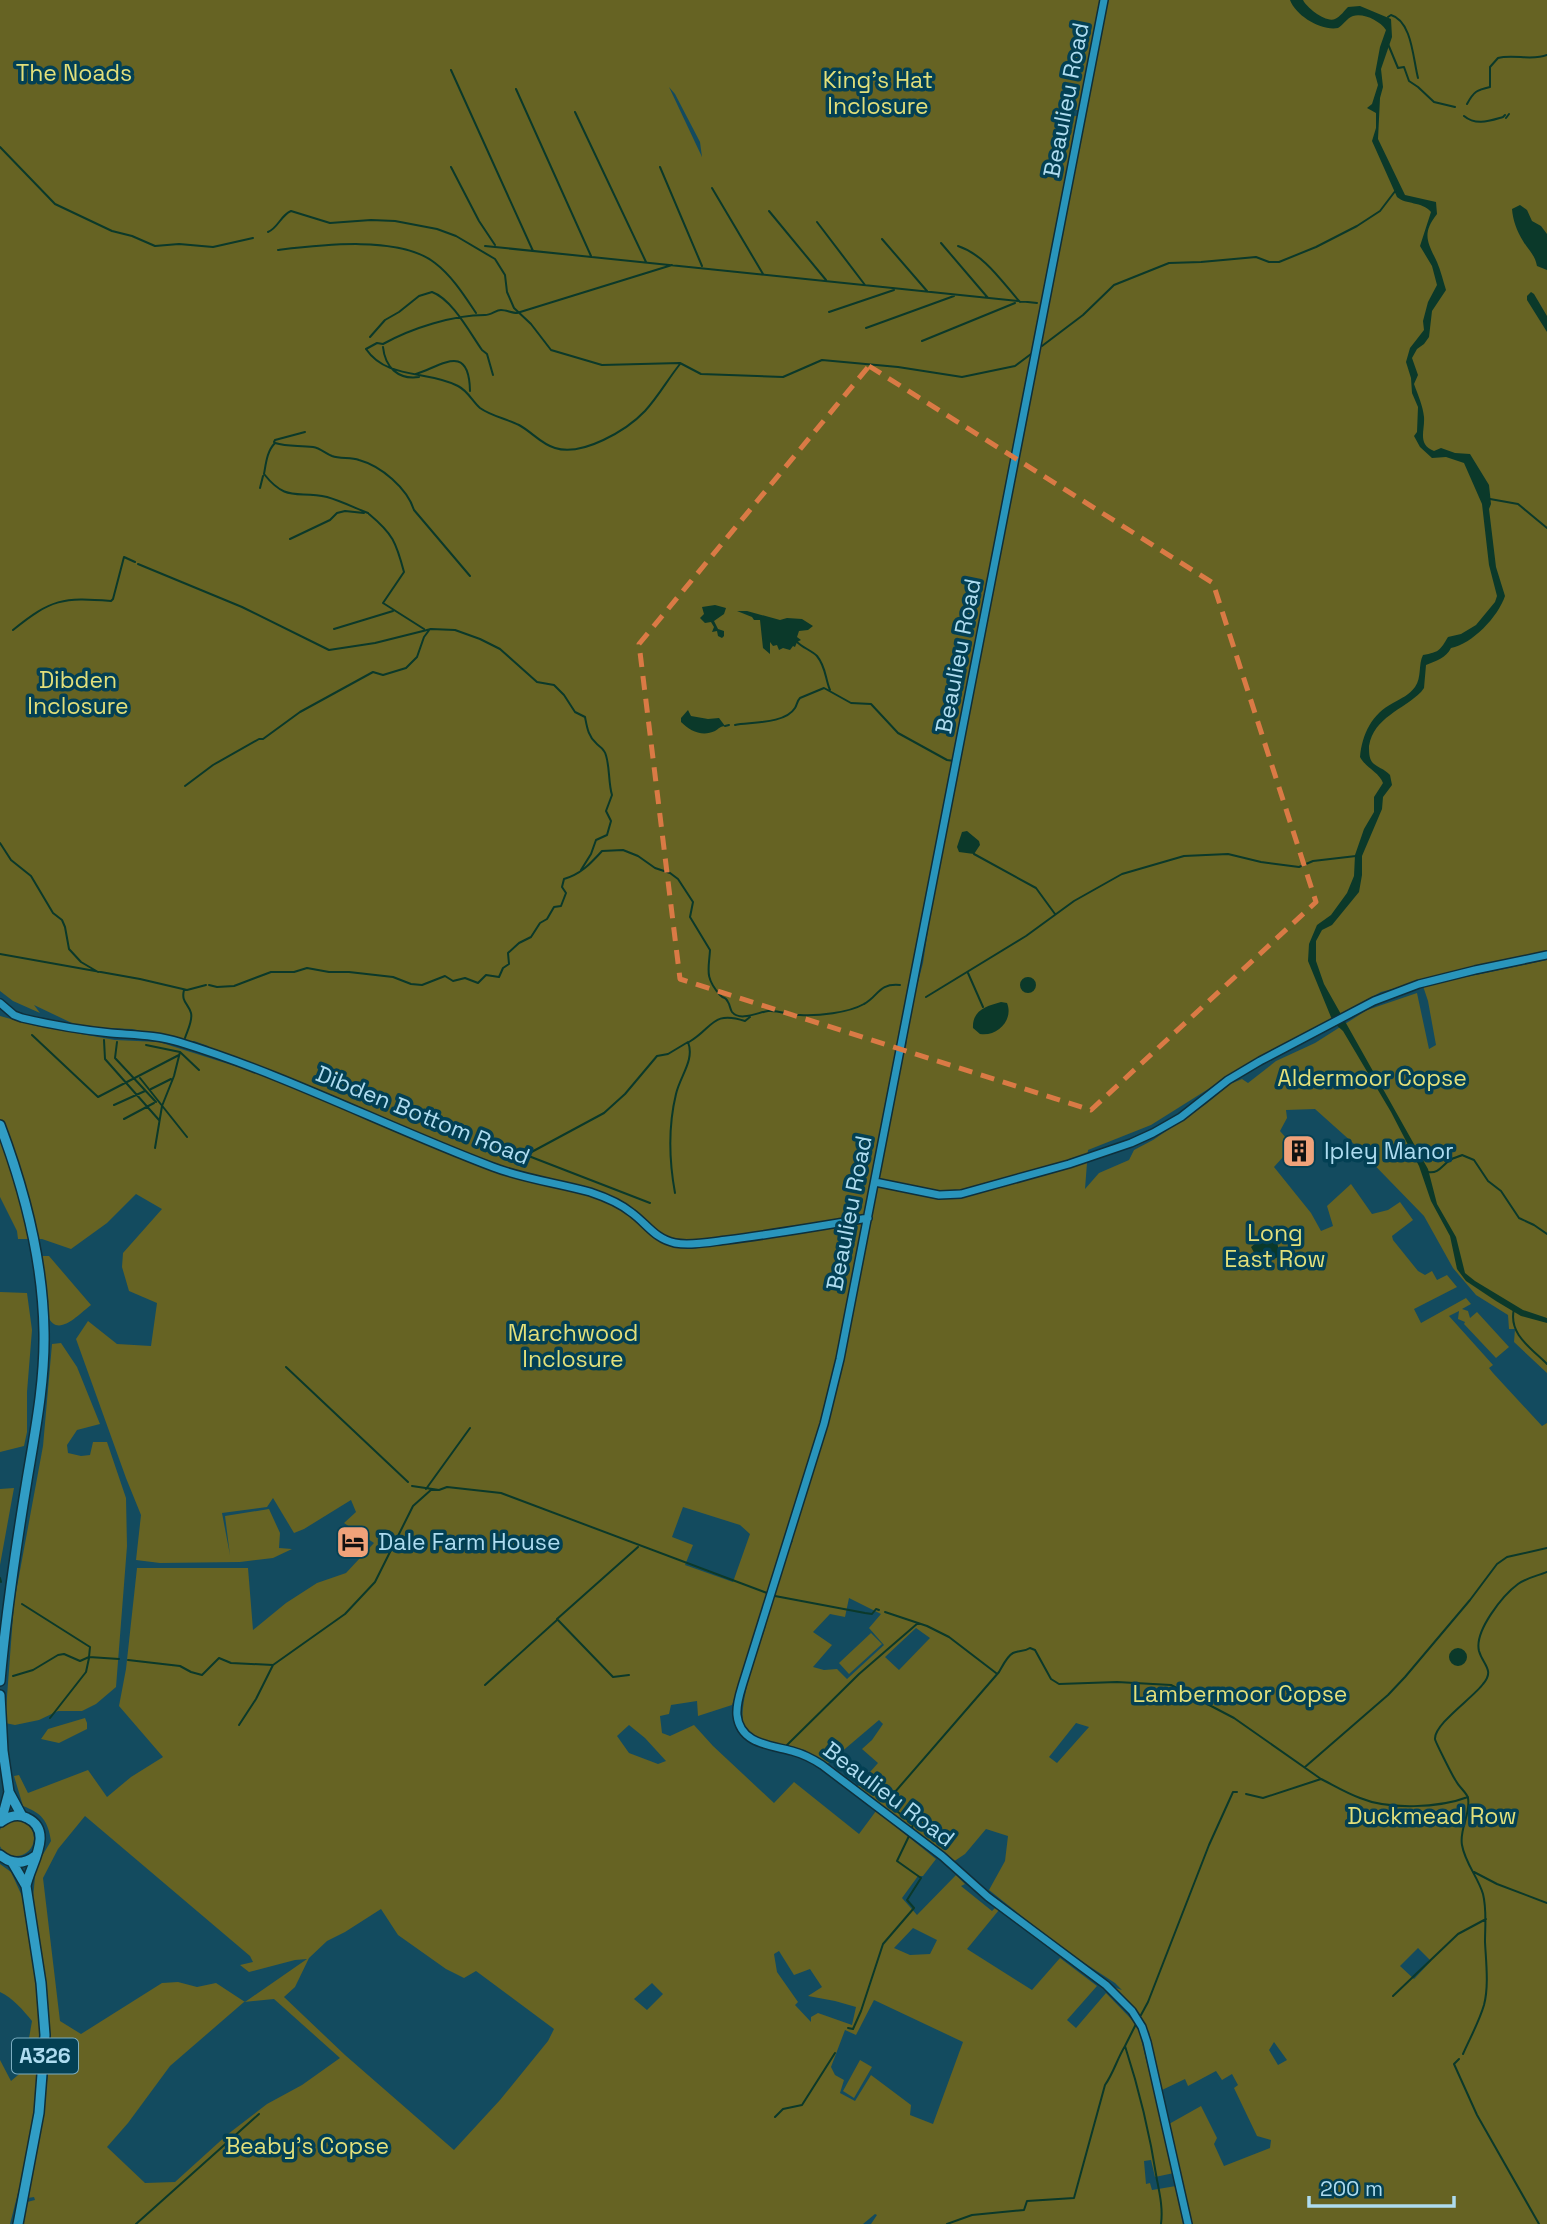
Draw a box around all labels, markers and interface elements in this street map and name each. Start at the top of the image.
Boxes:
street label: Beaulieu Road [1036,20,1096,180]
park label: The Noads [16,58,132,88]
park label: King's Hat Inclosure [823,65,933,121]
street label: Beaulieu Road [928,576,988,736]
park label: Dibden Inclosure [27,665,129,721]
street label: Dibden Bottom Road [312,1058,534,1172]
park label: Aldermoor Copse [1277,1063,1467,1093]
building icon: Ipley Manor [1280,1132,1318,1170]
street label: Beaulieu Road [819,1133,879,1293]
place label: Ipley Manor [1324,1136,1454,1166]
park label: Long East Row [1224,1218,1326,1274]
park label: Marchwood Inclosure [508,1318,638,1374]
hotel icon: Dale Farm House [334,1523,372,1561]
place label: Dale Farm House [378,1527,561,1557]
park label: Lambermoor Copse [1133,1679,1347,1709]
street label: Beaulieu Road [817,1735,961,1853]
park label: Duckmead Row [1347,1801,1517,1831]
road number: A326 [12,2038,78,2074]
park label: Beaby's Copse [225,2131,389,2161]
scale bar [1309,2164,1454,2208]
text: 200 m [1320,2175,1383,2202]

